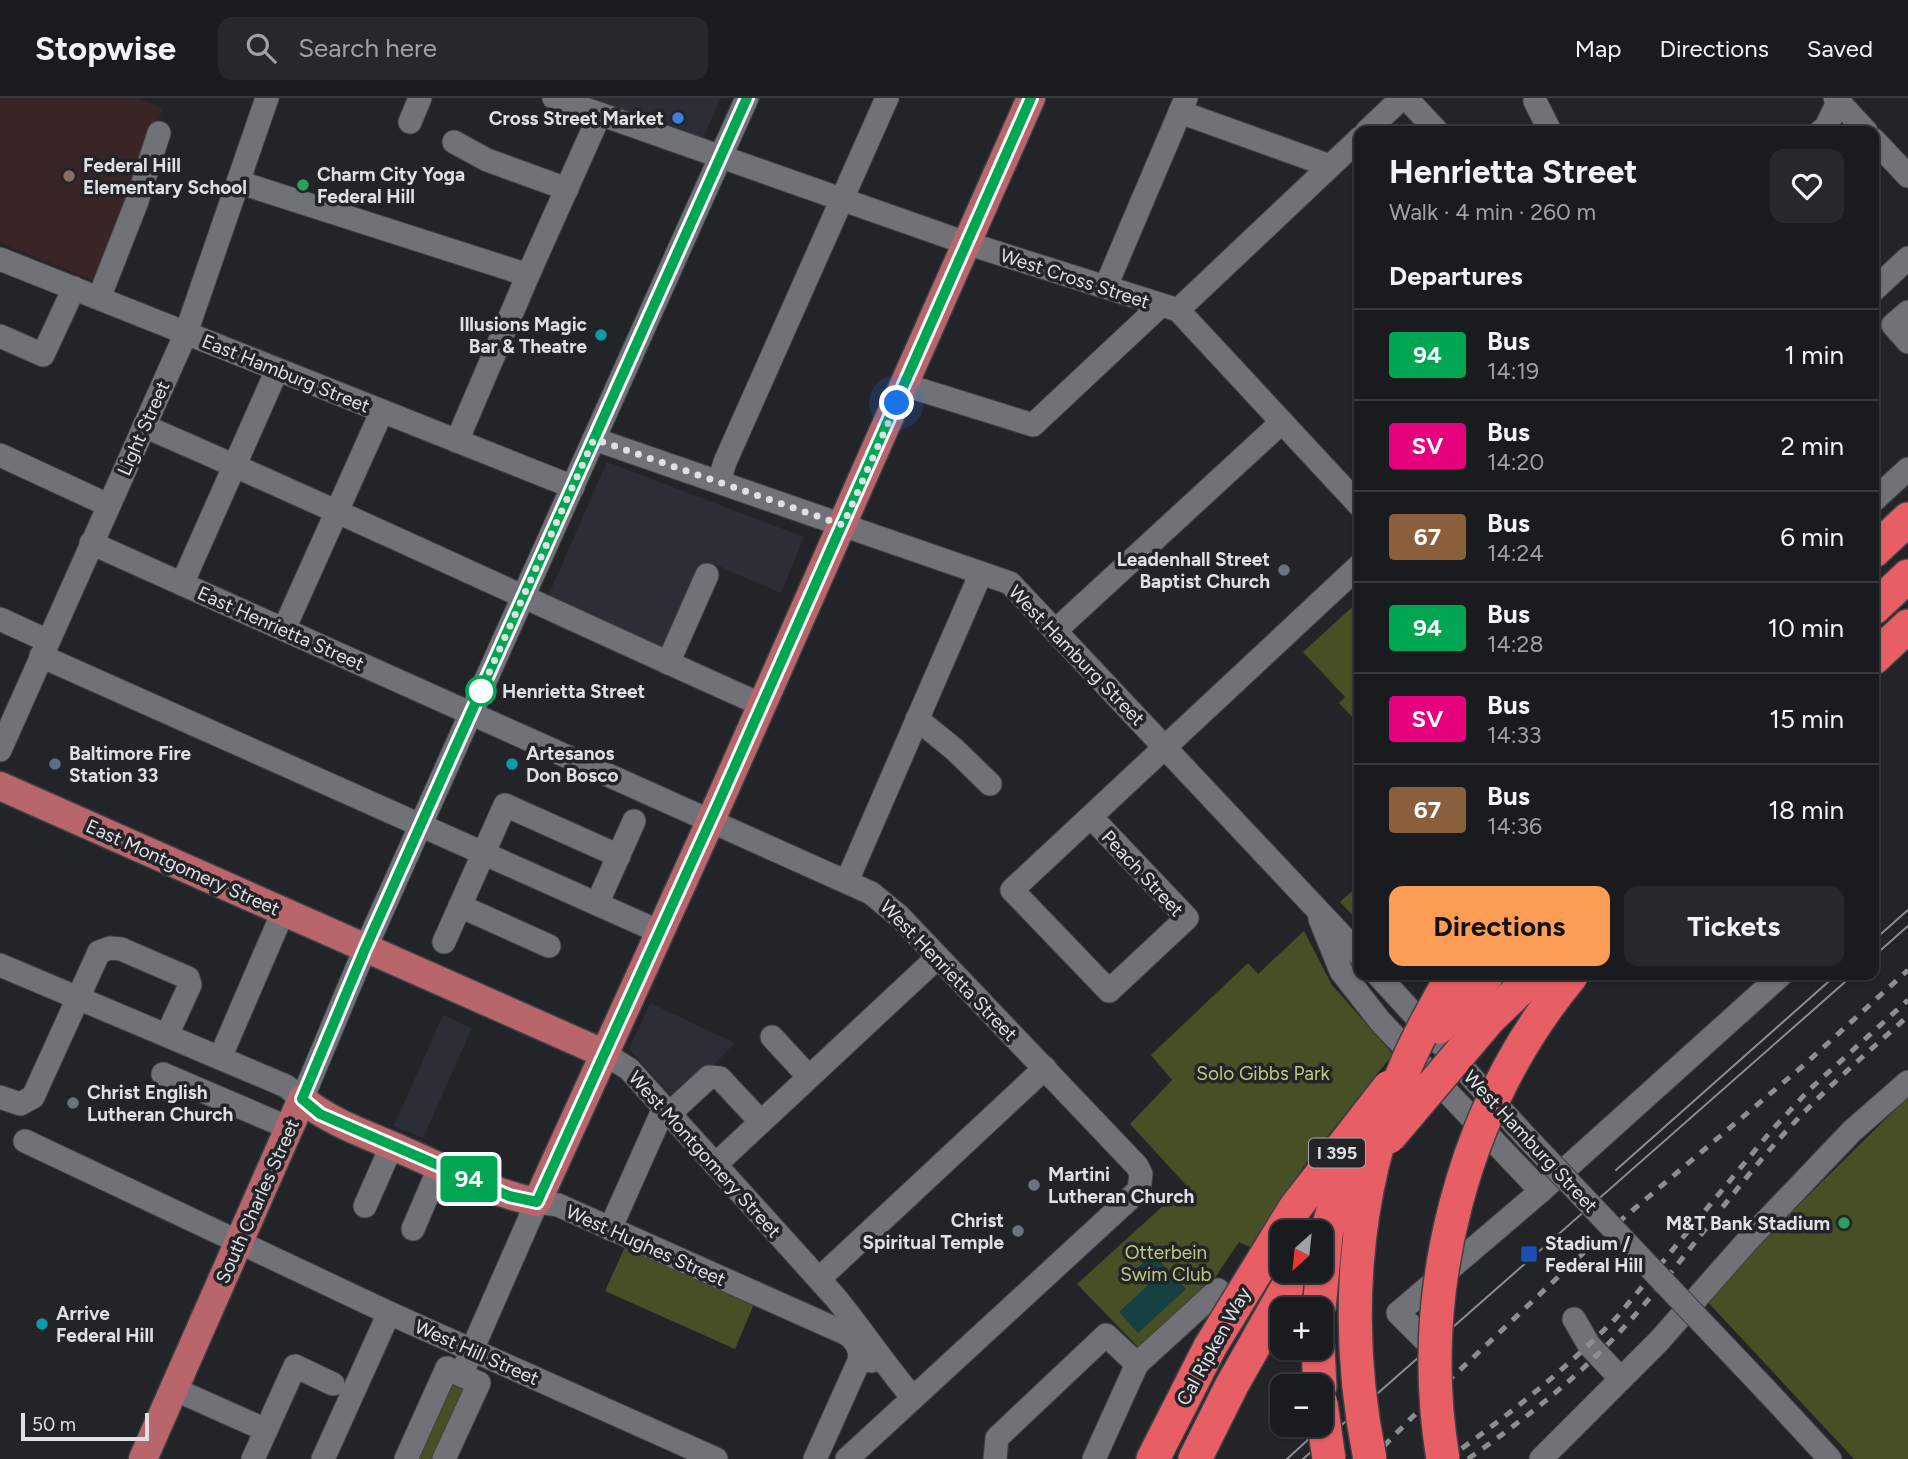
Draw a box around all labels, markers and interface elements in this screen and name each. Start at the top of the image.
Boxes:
search box [218,17,708,80]
text: Stopwise [35,29,176,68]
icon: search [242,29,280,67]
text: Search here [298,32,437,64]
text: Map [1575,34,1621,63]
text: Directions [1659,34,1769,63]
text: Saved [1807,34,1873,63]
place label: Cross Street Market [489,107,664,130]
marker: Cross Street Market [670,110,686,126]
button: heart [1770,149,1844,223]
text: Henrietta Street [1389,152,1638,191]
place label: Federal Hill Elementary School [83,154,247,199]
place label: Charm City Yoga Federal Hill [317,163,465,208]
marker: Federal Hill Elementary School [61,168,77,184]
marker: Charm City Yoga Federal Hill [295,177,311,193]
text: Walk · 4 min · 260 m [1389,198,1596,226]
street label: West Cross Street [997,244,1152,313]
text: Departures [1389,260,1523,292]
place label: Illusions Magic Bar & Theatre [459,313,587,358]
text: Bus [1487,325,1530,357]
marker: Illusions Magic Bar & Theatre [593,327,609,343]
street label: East Hamburg Street [199,329,373,418]
text: 1 min [1784,339,1844,371]
text: 94 [1413,340,1442,369]
text: 14:19 [1487,357,1539,385]
street label: Light Street [112,377,175,479]
your location [879,385,914,420]
text: Bus [1487,416,1530,448]
text: 2 min [1780,430,1844,462]
text: SV [1412,431,1443,460]
text: 14:20 [1487,448,1544,476]
text: Bus [1487,507,1530,539]
text: 6 min [1780,521,1844,553]
text: 67 [1414,522,1441,551]
text: 14:24 [1487,539,1544,567]
place label: Leadenhall Street Baptist Church [1117,548,1270,593]
marker: Leadenhall Street Baptist Church [1276,562,1292,578]
street label: West Hamburg Street [1004,580,1149,730]
street label: East Henrietta Street [194,581,368,676]
text: Bus [1487,598,1530,630]
text: 10 min [1768,612,1844,644]
text: 94 [1413,613,1442,642]
text: 14:28 [1487,630,1544,658]
marker: Henrietta Street [466,676,496,706]
place label: Henrietta Street [502,680,645,703]
text: Bus [1487,689,1530,721]
text: 15 min [1769,703,1844,735]
text: SV [1412,704,1443,733]
text: 14:33 [1487,721,1542,749]
place label: Baltimore Fire Station 33 [69,742,192,787]
place label: Artesanos Don Bosco [526,742,619,787]
marker: Baltimore Fire Station 33 [47,756,63,772]
marker: Artesanos Don Bosco [504,756,520,772]
text: Bus [1487,780,1530,812]
text: 18 min [1768,794,1844,826]
text: 67 [1414,795,1441,824]
text: 14:36 [1487,812,1542,840]
street label: East Montgomery Street [82,814,283,921]
street label: Peach Street [1097,825,1188,921]
button: Directions [1389,886,1610,966]
button: Tickets [1624,886,1844,966]
street label: West Henrietta Street [875,895,1022,1046]
park label: Solo Gibbs Park [1196,1062,1330,1085]
street label: West Montgomery Street [624,1066,786,1242]
street label: West Hamburg Street [1459,1066,1602,1217]
place label: Christ English Lutheran Church [87,1081,233,1126]
marker: Christ English Lutheran Church [65,1095,81,1111]
street label: South Charles Street [211,1115,304,1287]
road number: I 395 [1309,1138,1365,1168]
line badge: 94 [438,1156,500,1202]
place label: Martini Lutheran Church [1048,1163,1194,1208]
text: 94 [454,1164,484,1193]
marker: Martini Lutheran Church [1026,1177,1042,1193]
street label: West Hughes Street [562,1200,729,1291]
place label: Christ Spiritual Temple [863,1209,1004,1254]
place label: M&T Bank Stadium [1666,1212,1830,1235]
marker: M&T Bank Stadium [1836,1215,1852,1231]
north arrow [1270,1220,1334,1283]
map controls [1270,1220,1333,1437]
marker: Christ Spiritual Temple [1010,1223,1026,1239]
place label: Stadium / Federal Hill [1545,1232,1643,1277]
park label: Otterbein Swim Club [1120,1241,1212,1286]
marker: Stadium / Federal Hill [1519,1244,1539,1264]
street label: Cal Ripken Way [1172,1283,1255,1409]
button: + [1270,1297,1333,1360]
place label: Arrive Federal Hill [56,1302,154,1347]
street label: West Hill Street [411,1315,542,1390]
marker: Arrive Federal Hill [34,1316,50,1332]
button: − [1270,1374,1333,1437]
scale bar [21,1410,149,1442]
text: 50 m [32,1413,76,1436]

